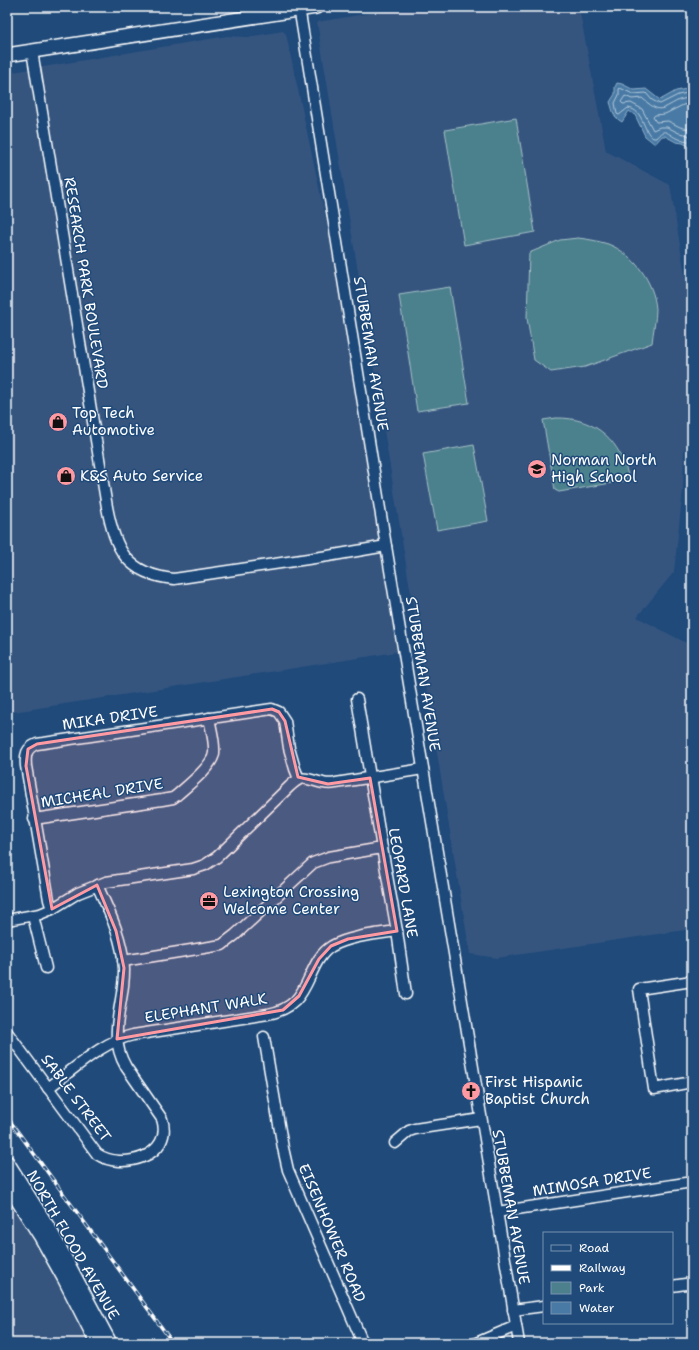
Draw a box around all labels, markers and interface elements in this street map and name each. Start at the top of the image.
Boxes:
street label: RESEARCH PARK BOULEVARD [59,176,113,390]
street label: STUBBEMAN AVENUE [349,275,393,433]
place label: Top Tech Automotive [72,403,155,440]
shop icon: Top Tech Automotive [47,411,69,433]
place label: Norman North High School [551,450,657,487]
school or university icon: Norman North High School [526,458,548,480]
shop icon: K&S Auto Service [55,465,77,487]
place label: K&S Auto Service [80,466,203,486]
street label: STUBBEMAN AVENUE [401,595,445,753]
street label: MIKA DRIVE [61,701,159,735]
street label: MICHEAL DRIVE [39,773,165,813]
street label: LEOPARD LANE [383,826,423,940]
place label: Lexington Crossing Welcome Center [223,882,359,919]
office icon: Lexington Crossing Welcome Center [198,890,220,912]
street label: ELEPHANT WALK [143,988,269,1028]
street label: SABLE STREET [36,1050,116,1146]
place label: First Hispanic Baptist Church [485,1072,590,1109]
church icon: First Hispanic Baptist Church [460,1080,482,1102]
street label: STUBBEMAN AVENUE [488,1128,534,1286]
street label: EISENHOWER ROAD [294,1161,370,1305]
street label: MIMOSA DRIVE [531,1163,653,1201]
street label: NORTH FLOOD AVENUE [22,1167,124,1323]
legend [543,1232,673,1324]
text: Road [579,1240,610,1256]
text: Railway [579,1260,626,1276]
text: Park [579,1280,605,1296]
text: Water [579,1300,615,1316]

